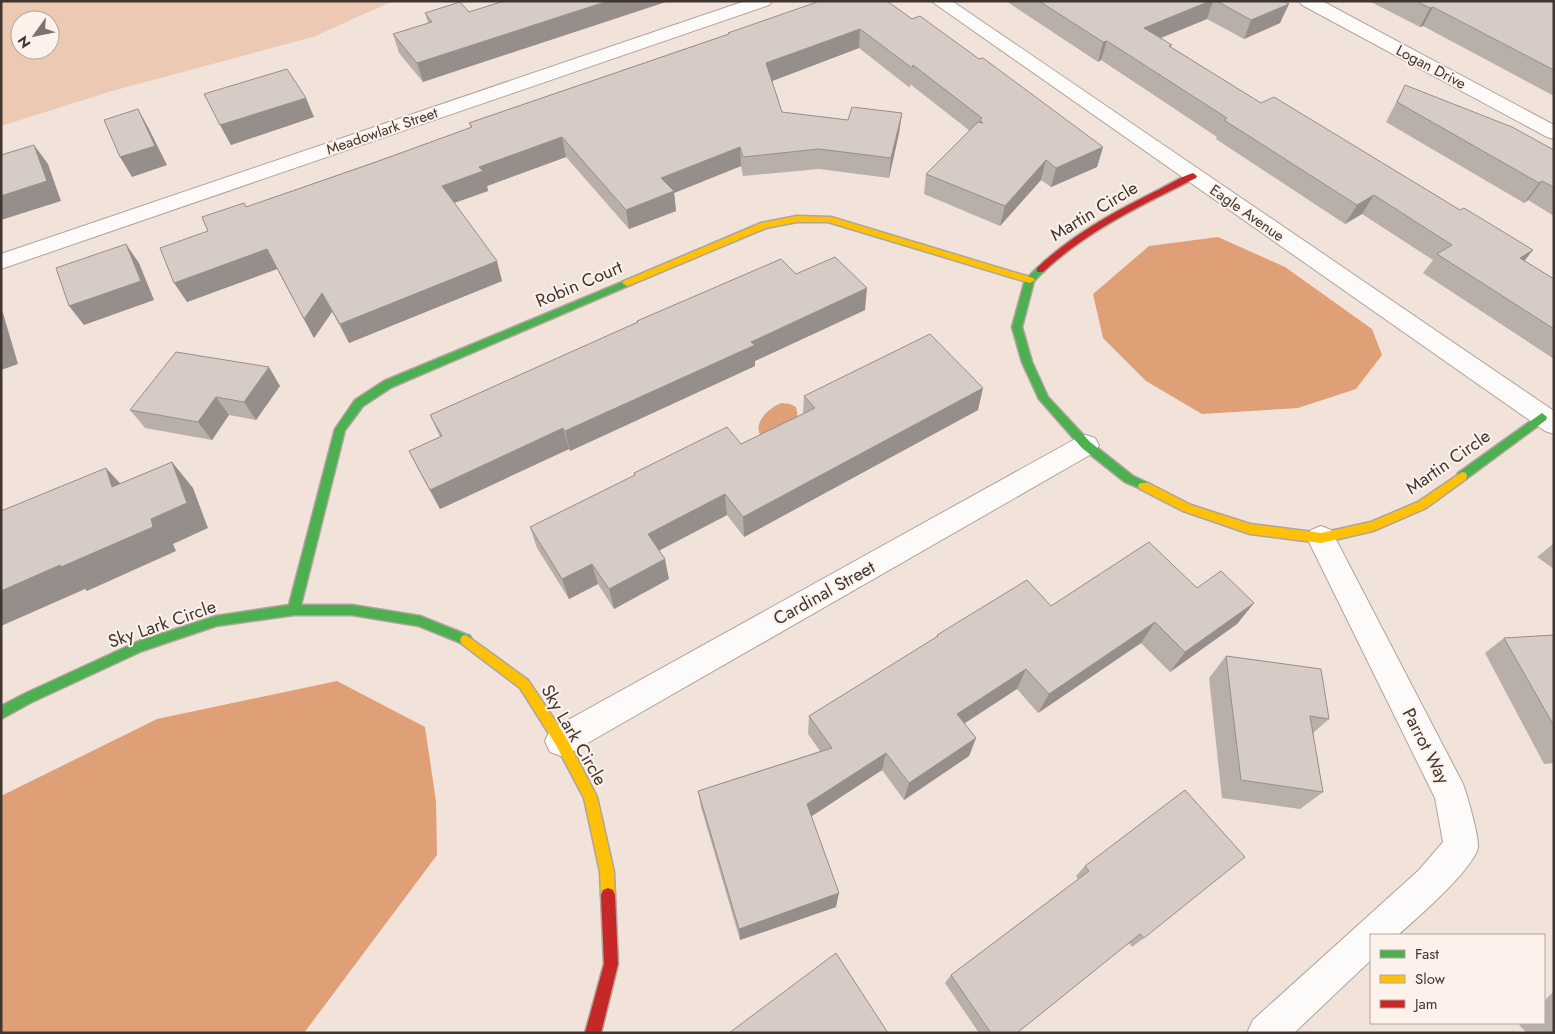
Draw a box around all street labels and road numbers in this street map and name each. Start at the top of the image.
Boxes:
street label: Logan Drive [1392,39,1470,95]
street label: Meadowlark Street [323,102,441,160]
street label: Martin Circle [1045,175,1143,247]
street label: Eagle Avenue [1205,179,1289,247]
street label: Robin Court [532,254,627,314]
street label: Martin Circle [1400,423,1496,501]
street label: Cardinal Street [768,554,880,632]
street label: Sky Lark Circle [105,593,219,655]
street label: Sky Lark Circle [535,680,613,790]
street label: Parrot Way [1396,704,1456,789]

